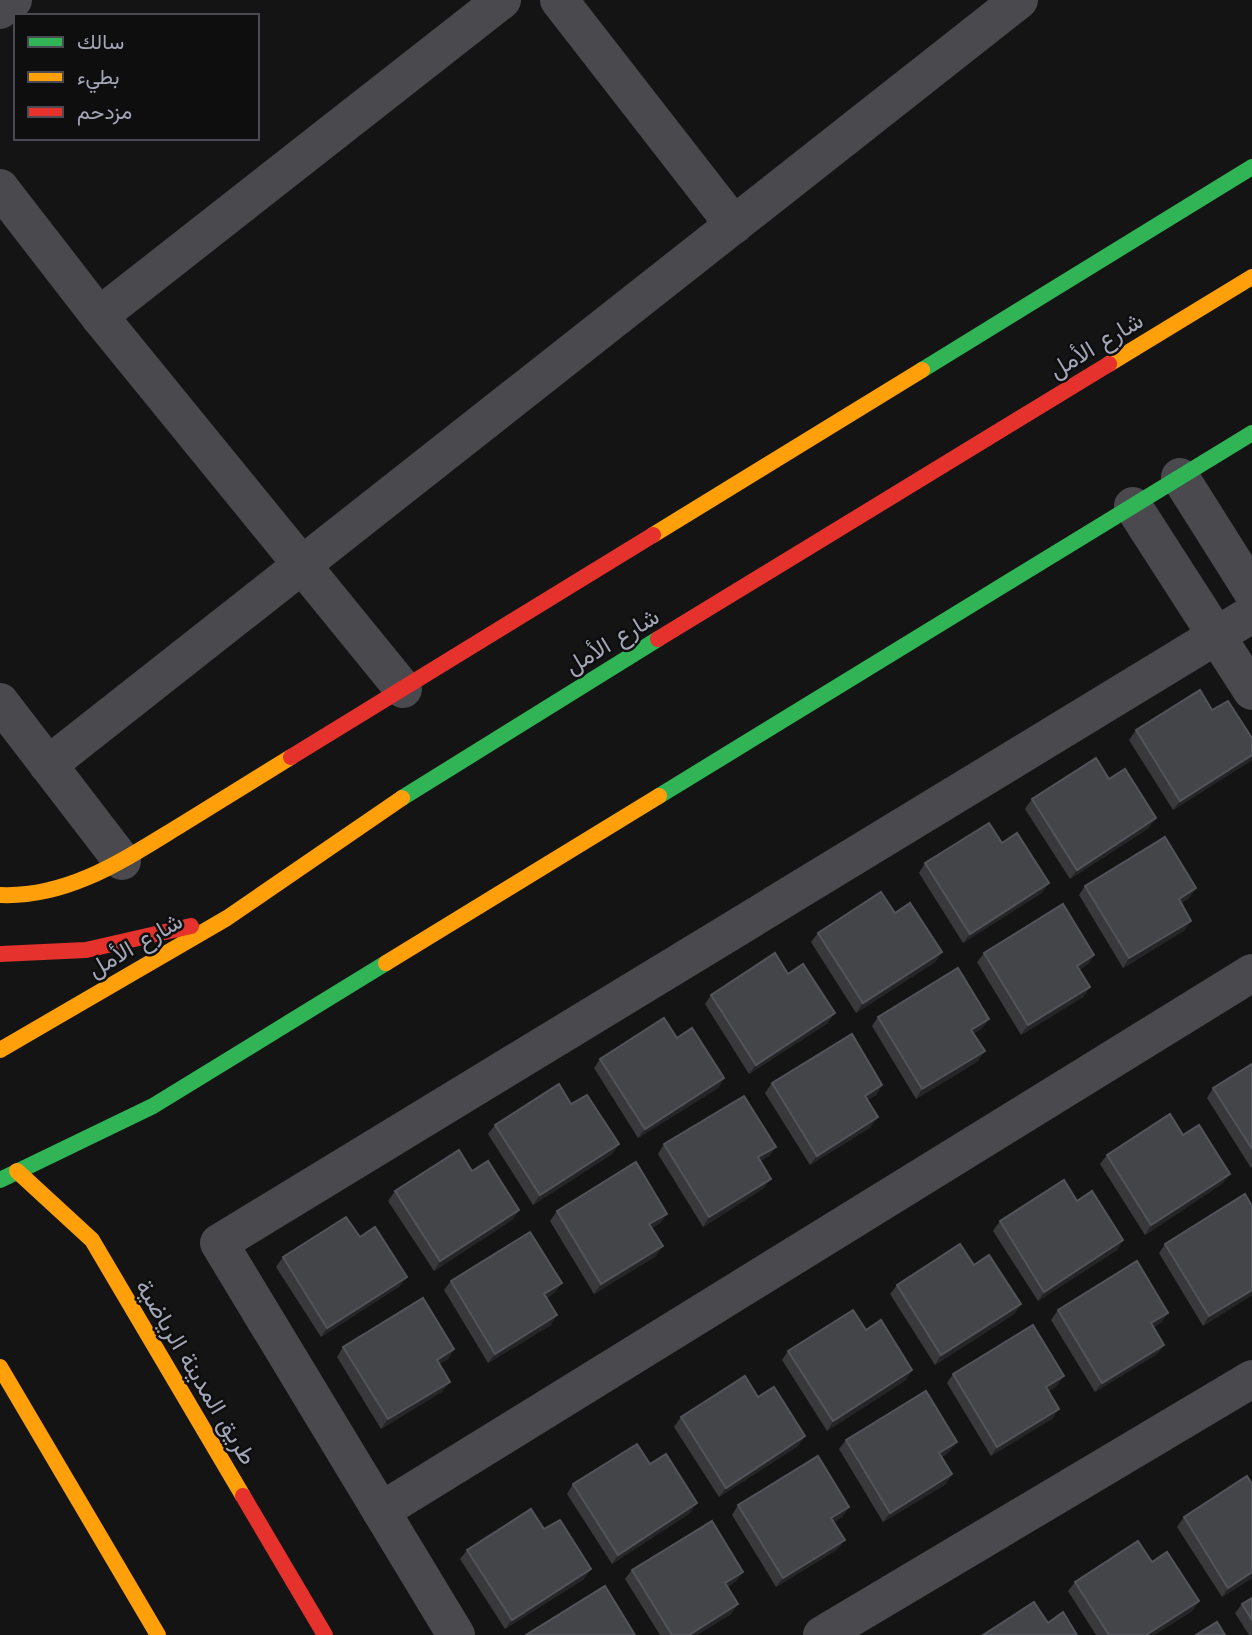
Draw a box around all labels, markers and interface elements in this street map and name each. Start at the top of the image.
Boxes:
legend [14,14,259,140]
text: سالك [77,29,124,54]
text: بطيء [77,64,120,94]
text: مزدحم [77,99,132,126]
street label: شارع الأمل [1044,306,1149,386]
street label: شارع الأمل [560,602,665,682]
street label: شارع الأمل [83,907,188,985]
street label: طريق المدينة الرياضية [129,1274,262,1470]

